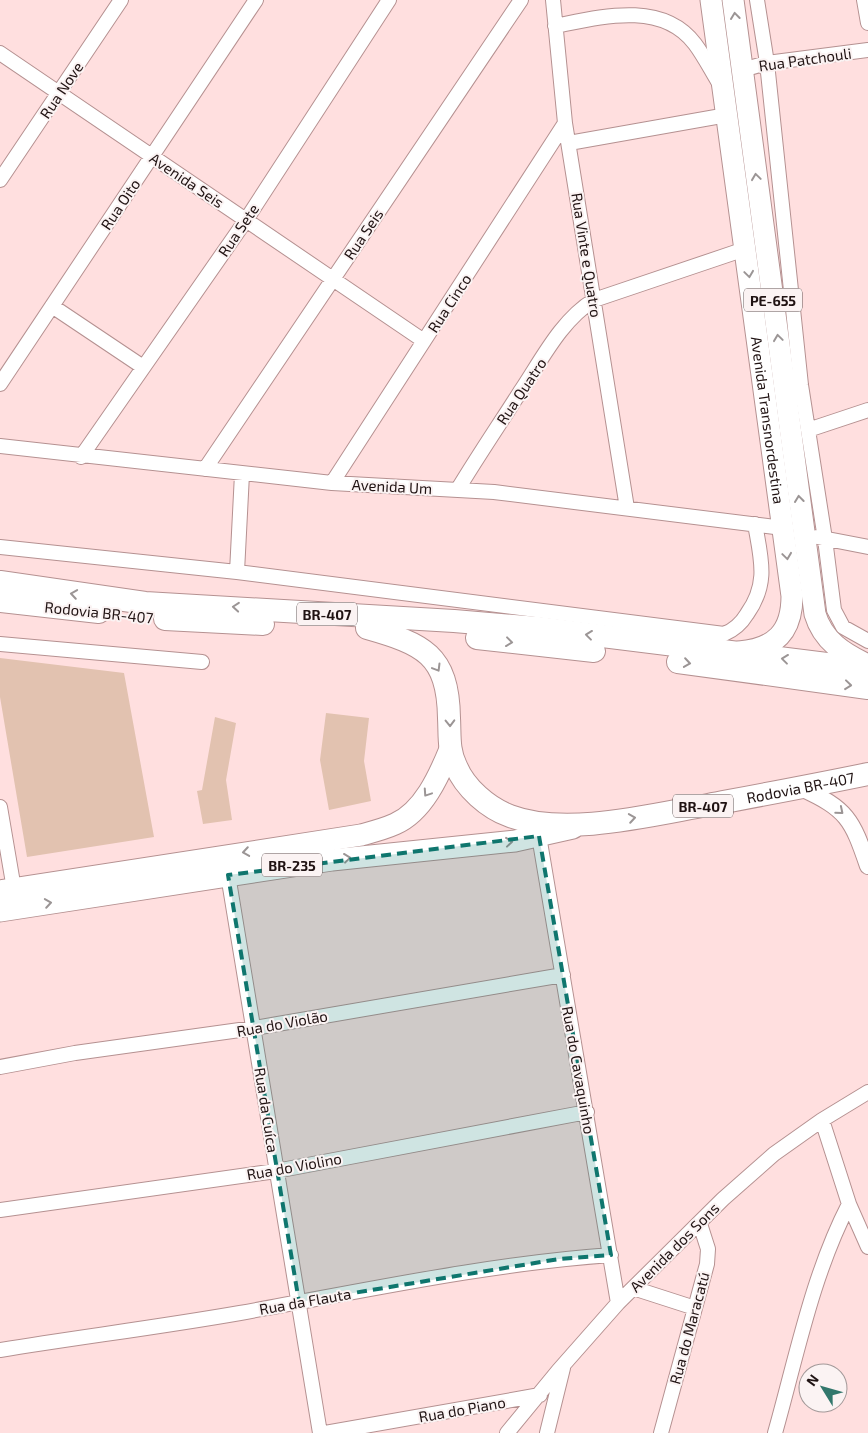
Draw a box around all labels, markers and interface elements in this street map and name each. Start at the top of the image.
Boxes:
one-way arrow [730,12,741,20]
street label: Rua Patchouli [757,44,853,74]
street label: Rua Nove [36,58,86,122]
street label: Avenida Seis [147,149,227,211]
one-way arrow [751,173,762,181]
street label: Rua Oito [96,175,144,233]
street label: Rua Vinte e Quatro [567,191,606,319]
street label: Rua Sete [214,200,262,260]
street label: Rua Seis [340,205,386,263]
street label: Rua Cinco [423,270,475,336]
one-way arrow [743,270,754,278]
road number: PE-655 [744,288,802,312]
one-way arrow [774,334,784,342]
street label: Avenida Transnordestina [748,335,788,505]
street label: Rua Quatro [492,354,551,428]
street label: Avenida Um [351,475,433,497]
one-way arrow [794,495,805,503]
one-way arrow [781,553,792,561]
one-way arrow [69,589,78,599]
street label: Rodovia BR-407 [44,597,155,627]
one-way arrow [231,602,239,613]
road number: BR-407 [297,602,357,626]
one-way arrow [585,630,593,641]
one-way arrow [505,636,513,647]
one-way arrow [781,654,789,665]
one-way arrow [684,657,692,668]
one-way arrow [431,662,441,671]
one-way arrow [845,679,853,690]
one-way arrow [444,720,455,728]
street label: Rodovia BR-407 [745,768,856,807]
one-way arrow [424,787,434,796]
road number: BR-407 [673,794,733,818]
one-way arrow [834,805,843,813]
one-way arrow [628,813,637,823]
one-way arrow [505,837,513,848]
one-way arrow [242,846,250,857]
one-way arrow [344,853,352,864]
road number: BR-235 [262,854,322,876]
one-way arrow [44,899,53,909]
street label: Rua do Cavaquinho [559,1005,599,1135]
street label: Rua do Violão [235,1006,329,1040]
street label: Rua da Cuíca [251,1066,283,1154]
street label: Rua do Violino [245,1149,343,1183]
street label: Avenida dos Sons [626,1199,722,1295]
street label: Rua do Maracatú [665,1270,713,1386]
street label: Rua da Flauta [258,1284,352,1318]
north arrow [798,1363,848,1413]
text: N [802,1371,822,1389]
street label: Rua do Piano [417,1393,507,1425]

